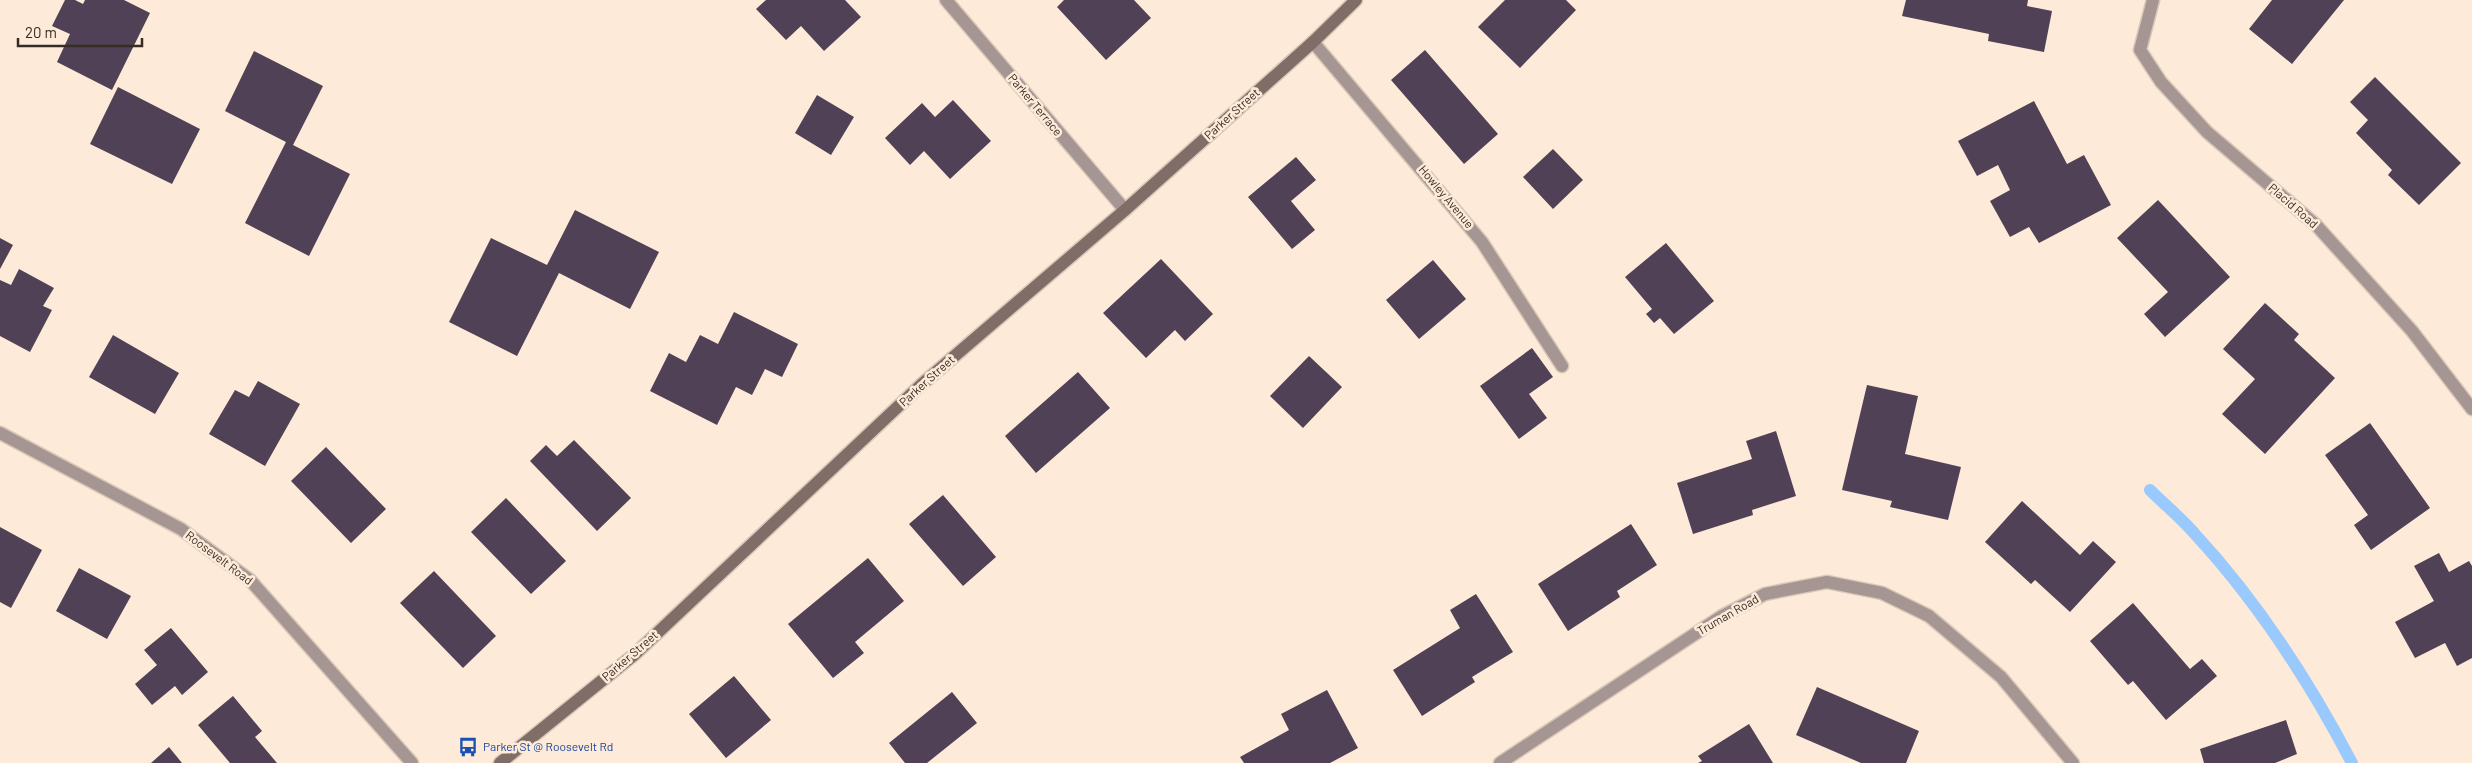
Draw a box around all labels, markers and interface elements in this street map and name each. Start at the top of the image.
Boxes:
scale bar [18,15,141,47]
text: 20 m [25,23,57,41]
street label: Parker Terrace [1006,71,1066,138]
street label: Parker Street [1201,85,1262,142]
street label: Howley Avenue [1416,162,1477,231]
street label: Placid Road [2266,180,2321,230]
street label: Parker Street [896,352,957,409]
street label: Roosevelt Road [183,527,256,587]
street label: Truman Road [1694,591,1761,637]
street label: Parker Street [599,627,660,683]
bus stop icon: Parker St @ Roosevelt Rd [457,736,479,758]
place label: Parker St @ Roosevelt Rd [483,739,613,753]

